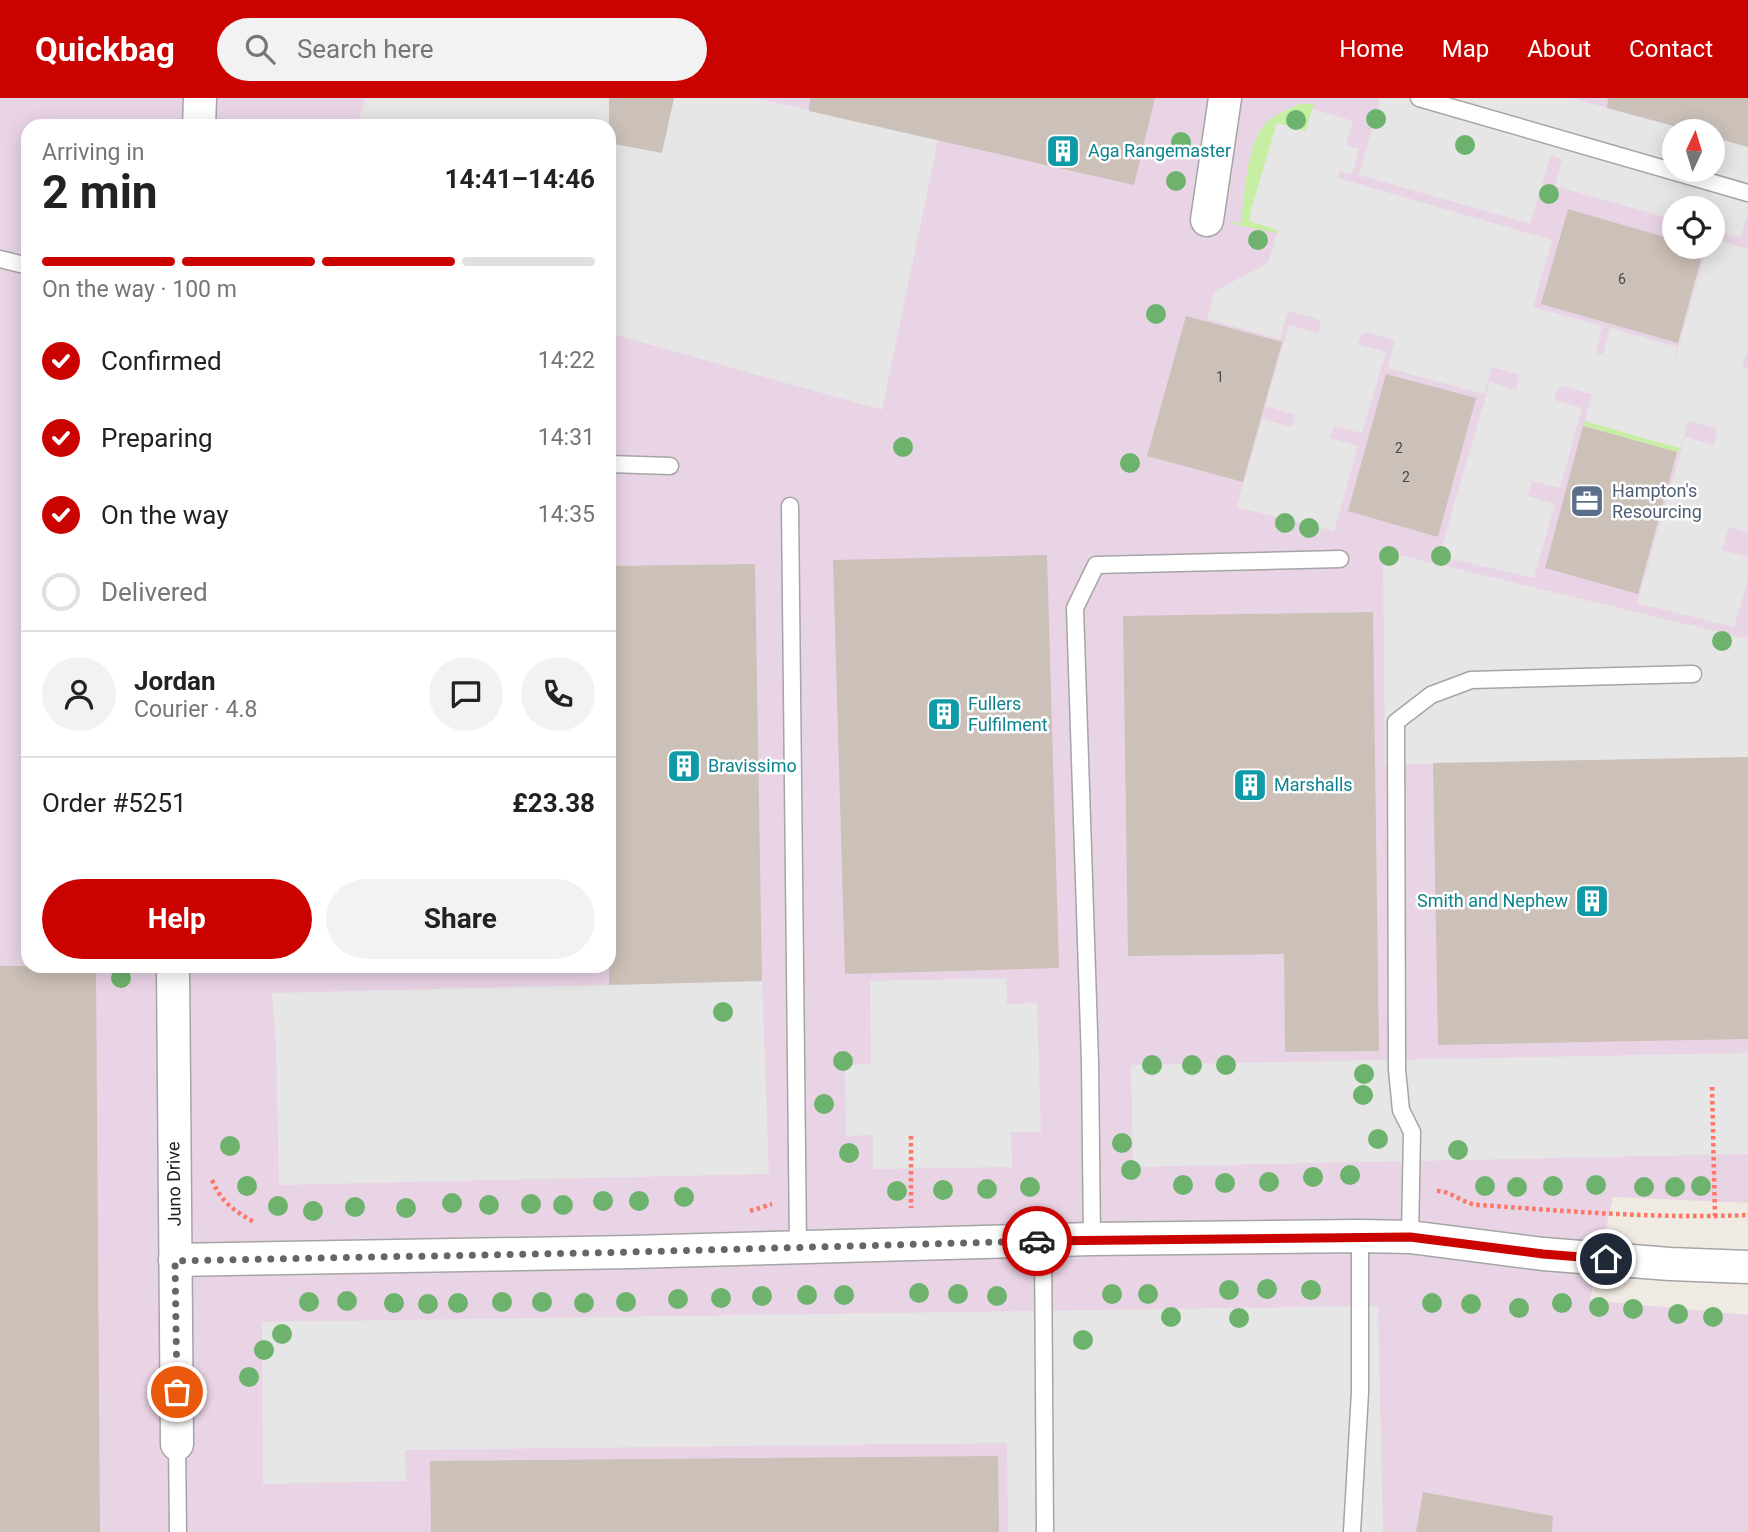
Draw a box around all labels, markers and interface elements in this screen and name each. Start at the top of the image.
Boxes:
search box [217,18,707,81]
text: Quickbag [35,30,175,69]
icon: search [241,30,279,68]
text: Search here [297,34,434,64]
text: Home [1339,35,1404,63]
text: Map [1442,35,1489,63]
text: About [1527,35,1591,63]
text: Contact [1629,35,1713,63]
north arrow [1662,119,1726,182]
map controls [1662,119,1725,259]
building icon: Aga Rangemaster [1044,132,1082,170]
text: Arriving in [42,139,145,166]
place label: Aga Rangemaster [1088,140,1231,161]
text: 14:41–14:46 [445,164,595,194]
text: 2 min [42,165,158,219]
button: locate [1662,196,1725,259]
house number: 6 [1618,271,1626,287]
text: On the way · 100 m [42,276,237,303]
icon: check [42,342,80,380]
text: Confirmed [101,346,222,376]
text: 14:22 [538,347,595,374]
house number: 1 [1216,369,1224,385]
icon: check [42,419,80,457]
text: Preparing [101,423,213,453]
text: 14:31 [538,424,595,451]
house number: 2 [1395,440,1403,456]
house number: 2 [1402,469,1410,485]
place label: Hampton's Resourcing [1612,480,1702,522]
office icon: Hampton's Resourcing [1568,482,1606,520]
icon: check [42,496,80,534]
text: On the way [101,500,229,530]
text: 14:35 [538,501,595,528]
text: Delivered [101,577,208,607]
button: person [42,657,116,731]
button: chat [429,657,503,731]
button: phone [521,657,595,731]
text: Jordan [134,666,216,696]
place label: Fullers Fulfilment [968,693,1048,735]
building icon: Fullers Fulfilment [925,695,963,733]
text: Courier · 4.8 [134,696,257,723]
building icon: Bravissimo [665,747,703,785]
place label: Bravissimo [708,755,797,776]
building icon: Marshalls [1231,766,1269,804]
place label: Marshalls [1274,774,1353,795]
text: Order #5251 [42,788,187,818]
text: £23.38 [512,788,595,818]
button: Help [42,879,312,959]
button: Share [326,879,595,959]
building icon: Smith and Nephew [1573,882,1611,920]
place label: Smith and Nephew [1417,890,1568,911]
street label: Juno Drive [162,1141,185,1227]
courier [1002,1206,1072,1276]
icon: car [1018,1222,1056,1260]
pin [1576,1229,1636,1289]
icon: home [1587,1240,1625,1278]
pin [147,1362,207,1422]
icon: bag [158,1373,196,1411]

